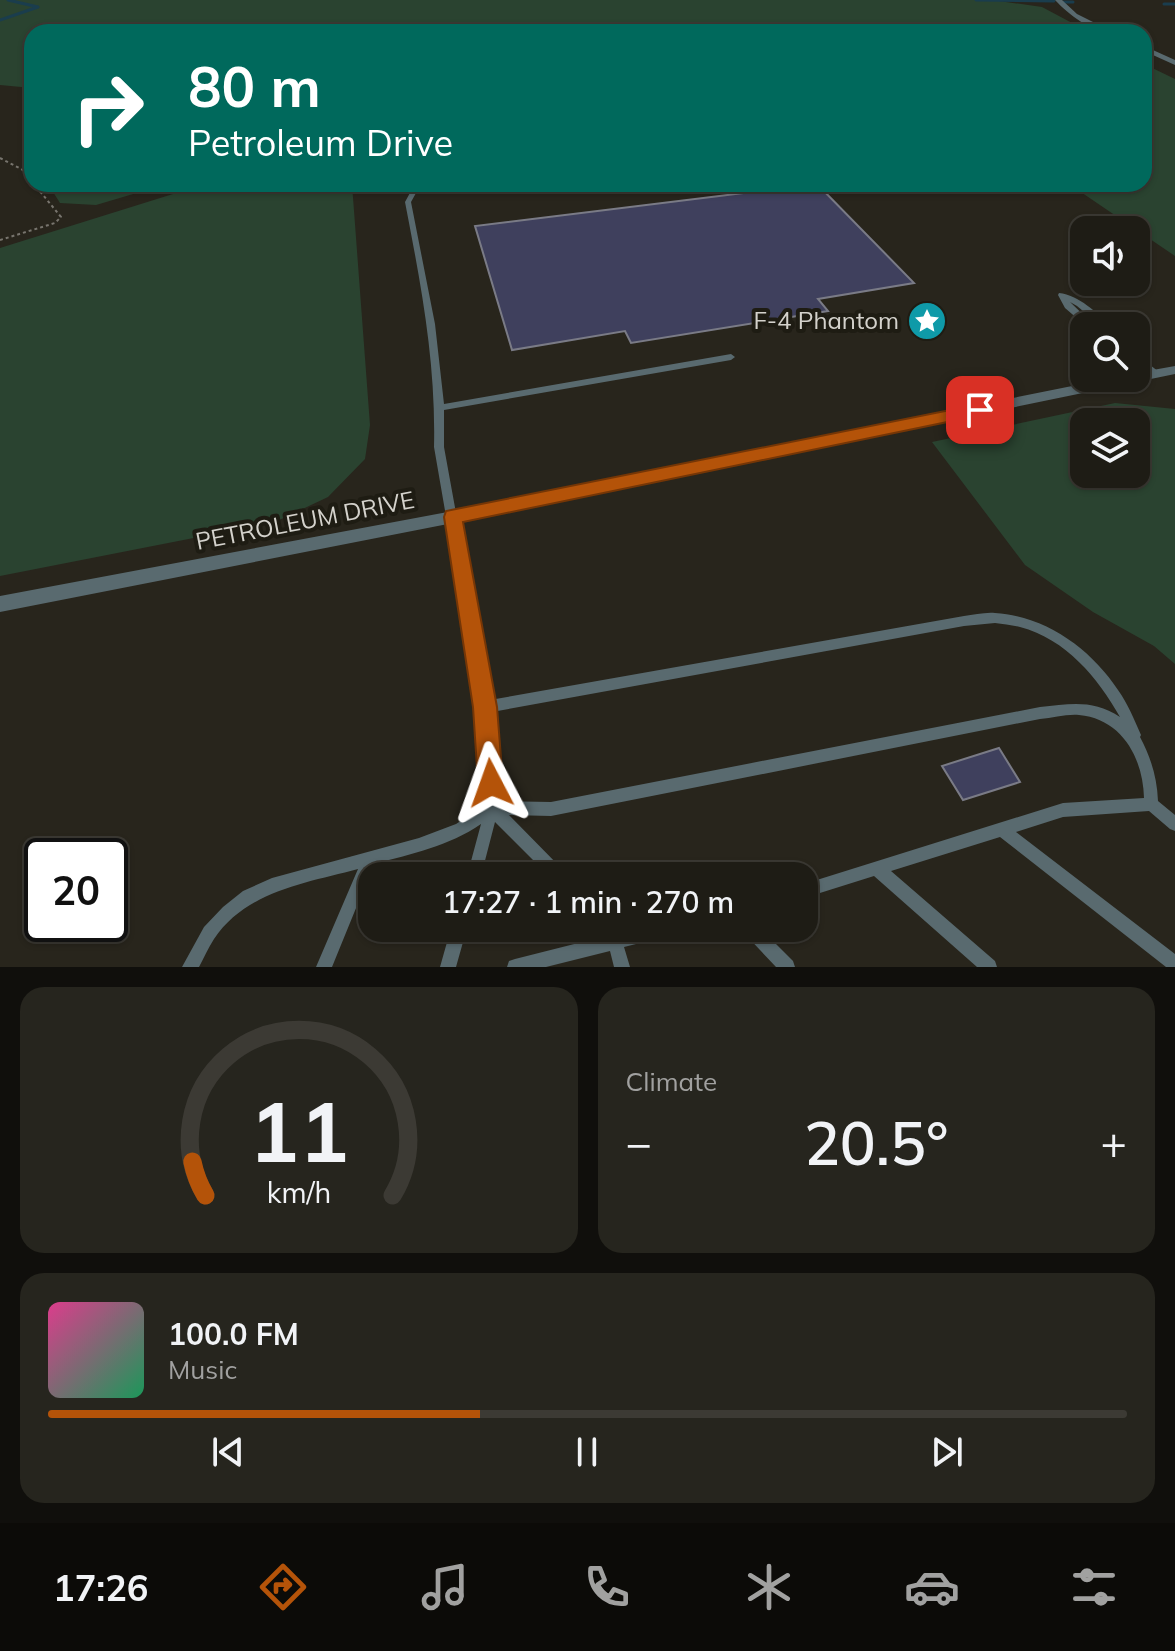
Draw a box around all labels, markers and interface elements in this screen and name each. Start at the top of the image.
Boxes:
text: 80 m [188,51,321,121]
icon: right [56,56,160,160]
text: Petroleum Drive [188,120,453,165]
map controls [1070,216,1150,488]
button: sound [1070,216,1150,296]
place icon: F-4 Phantom [906,300,948,342]
place label: F-4 Phantom [754,305,899,335]
button: search [1070,312,1150,392]
pin [946,376,1014,444]
icon: arrive [958,388,1002,432]
button: layers [1070,408,1150,488]
street label: PETROLEUM DRIVE [193,484,417,556]
position arrow [449,741,533,825]
speed limit sign: 20 [24,838,128,942]
text: 17:27 · 1 min · 270 m [442,883,734,921]
text: Climate [626,1065,717,1098]
text: 11 [249,1078,349,1183]
text: 20.5° [804,1105,949,1180]
text: − [626,1115,652,1170]
text: + [1101,1115,1127,1170]
text: km/h [266,1174,331,1210]
text: 100.0 FM [168,1315,299,1353]
text: Music [168,1353,237,1386]
icon: previous [206,1430,250,1474]
icon: pause [565,1430,609,1474]
icon: next [925,1430,969,1474]
icon: directions [255,1559,311,1615]
icon: music [417,1559,473,1615]
icon: phone [579,1559,635,1615]
icon: climate [741,1559,797,1615]
icon: car [904,1559,960,1615]
icon: filters [1066,1559,1122,1615]
text: 17:26 [53,1565,148,1610]

